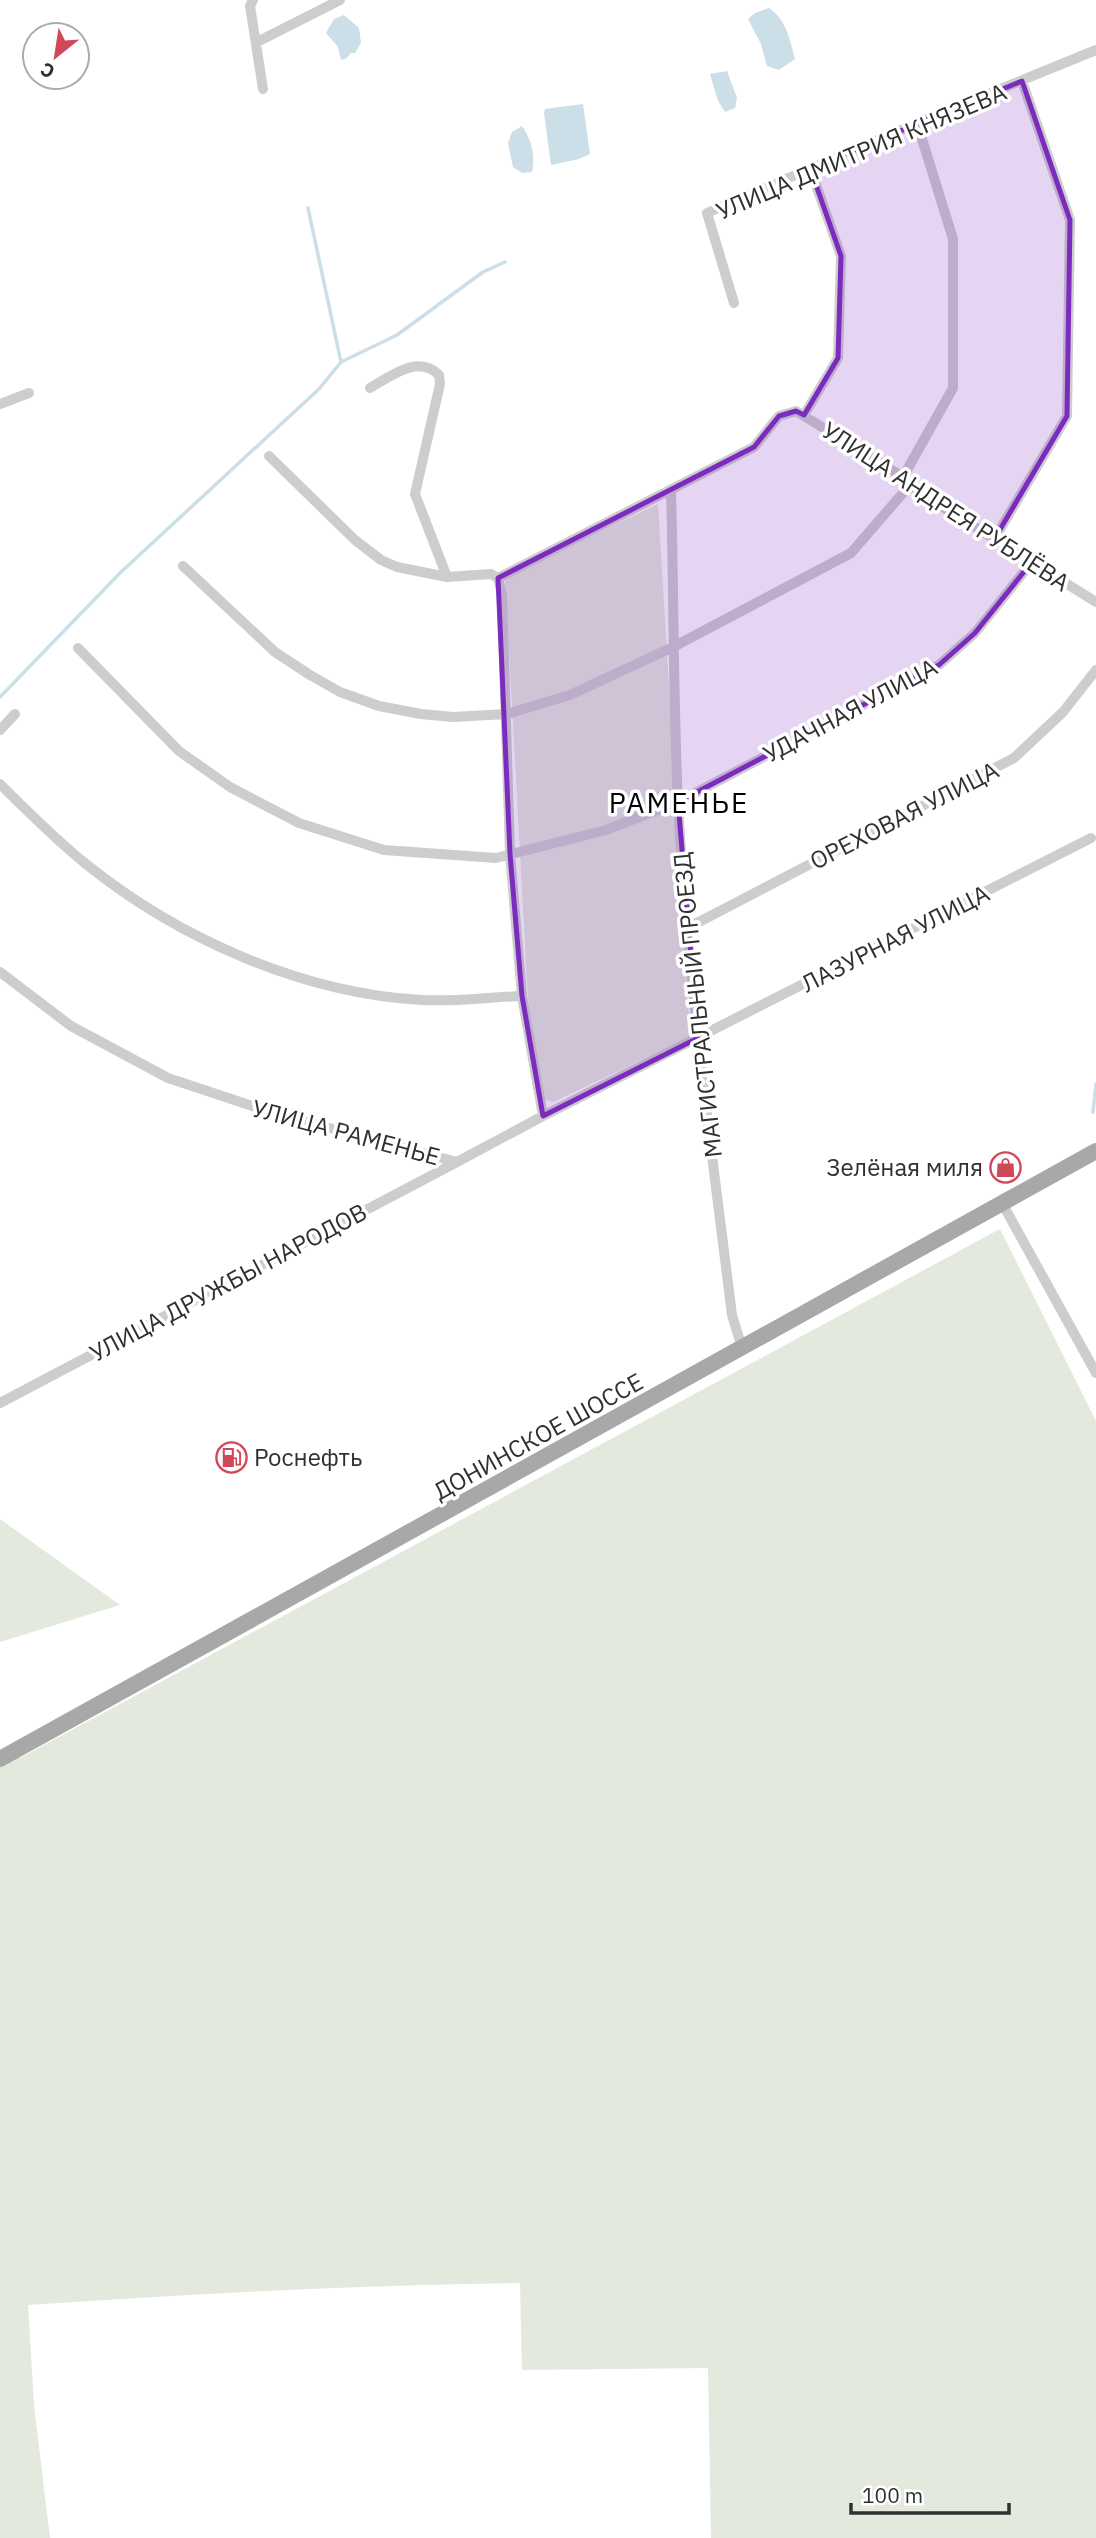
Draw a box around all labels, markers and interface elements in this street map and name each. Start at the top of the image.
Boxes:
north arrow [21,21,91,91]
text: С [36,57,59,84]
street label: УЛИЦА ДМИТРИЯ КНЯЗЕВА [711,75,1011,227]
street label: УЛИЦА АНДРЕЯ РУБЛЁВА [816,414,1076,598]
street label: УДАЧНАЯ УЛИЦА [757,651,943,769]
street label: ОРЕХОВАЯ УЛИЦА [804,754,1004,876]
district label: РАМЕНЬЕ [609,784,749,821]
street label: МАГИСТРАЛЬНЫЙ ПРОЕЗД [665,851,729,1159]
street label: ЛАЗУРНАЯ УЛИЦА [795,877,995,999]
street label: УЛИЦА РАМЕНЬЕ [248,1092,444,1172]
shop icon: Зелёная миля [989,1150,1023,1184]
place label: Зелёная миля [826,1151,983,1183]
street label: УЛИЦА ДРУЖБЫ НАРОДОВ [84,1195,372,1369]
street label: ДОНИНСКОЕ ШОССЕ [427,1365,649,1507]
fuel station icon: Роснефть [214,1440,248,1474]
place label: Роснефть [254,1441,362,1473]
scale bar [851,2472,1009,2516]
text: 100 m [862,2481,923,2509]

